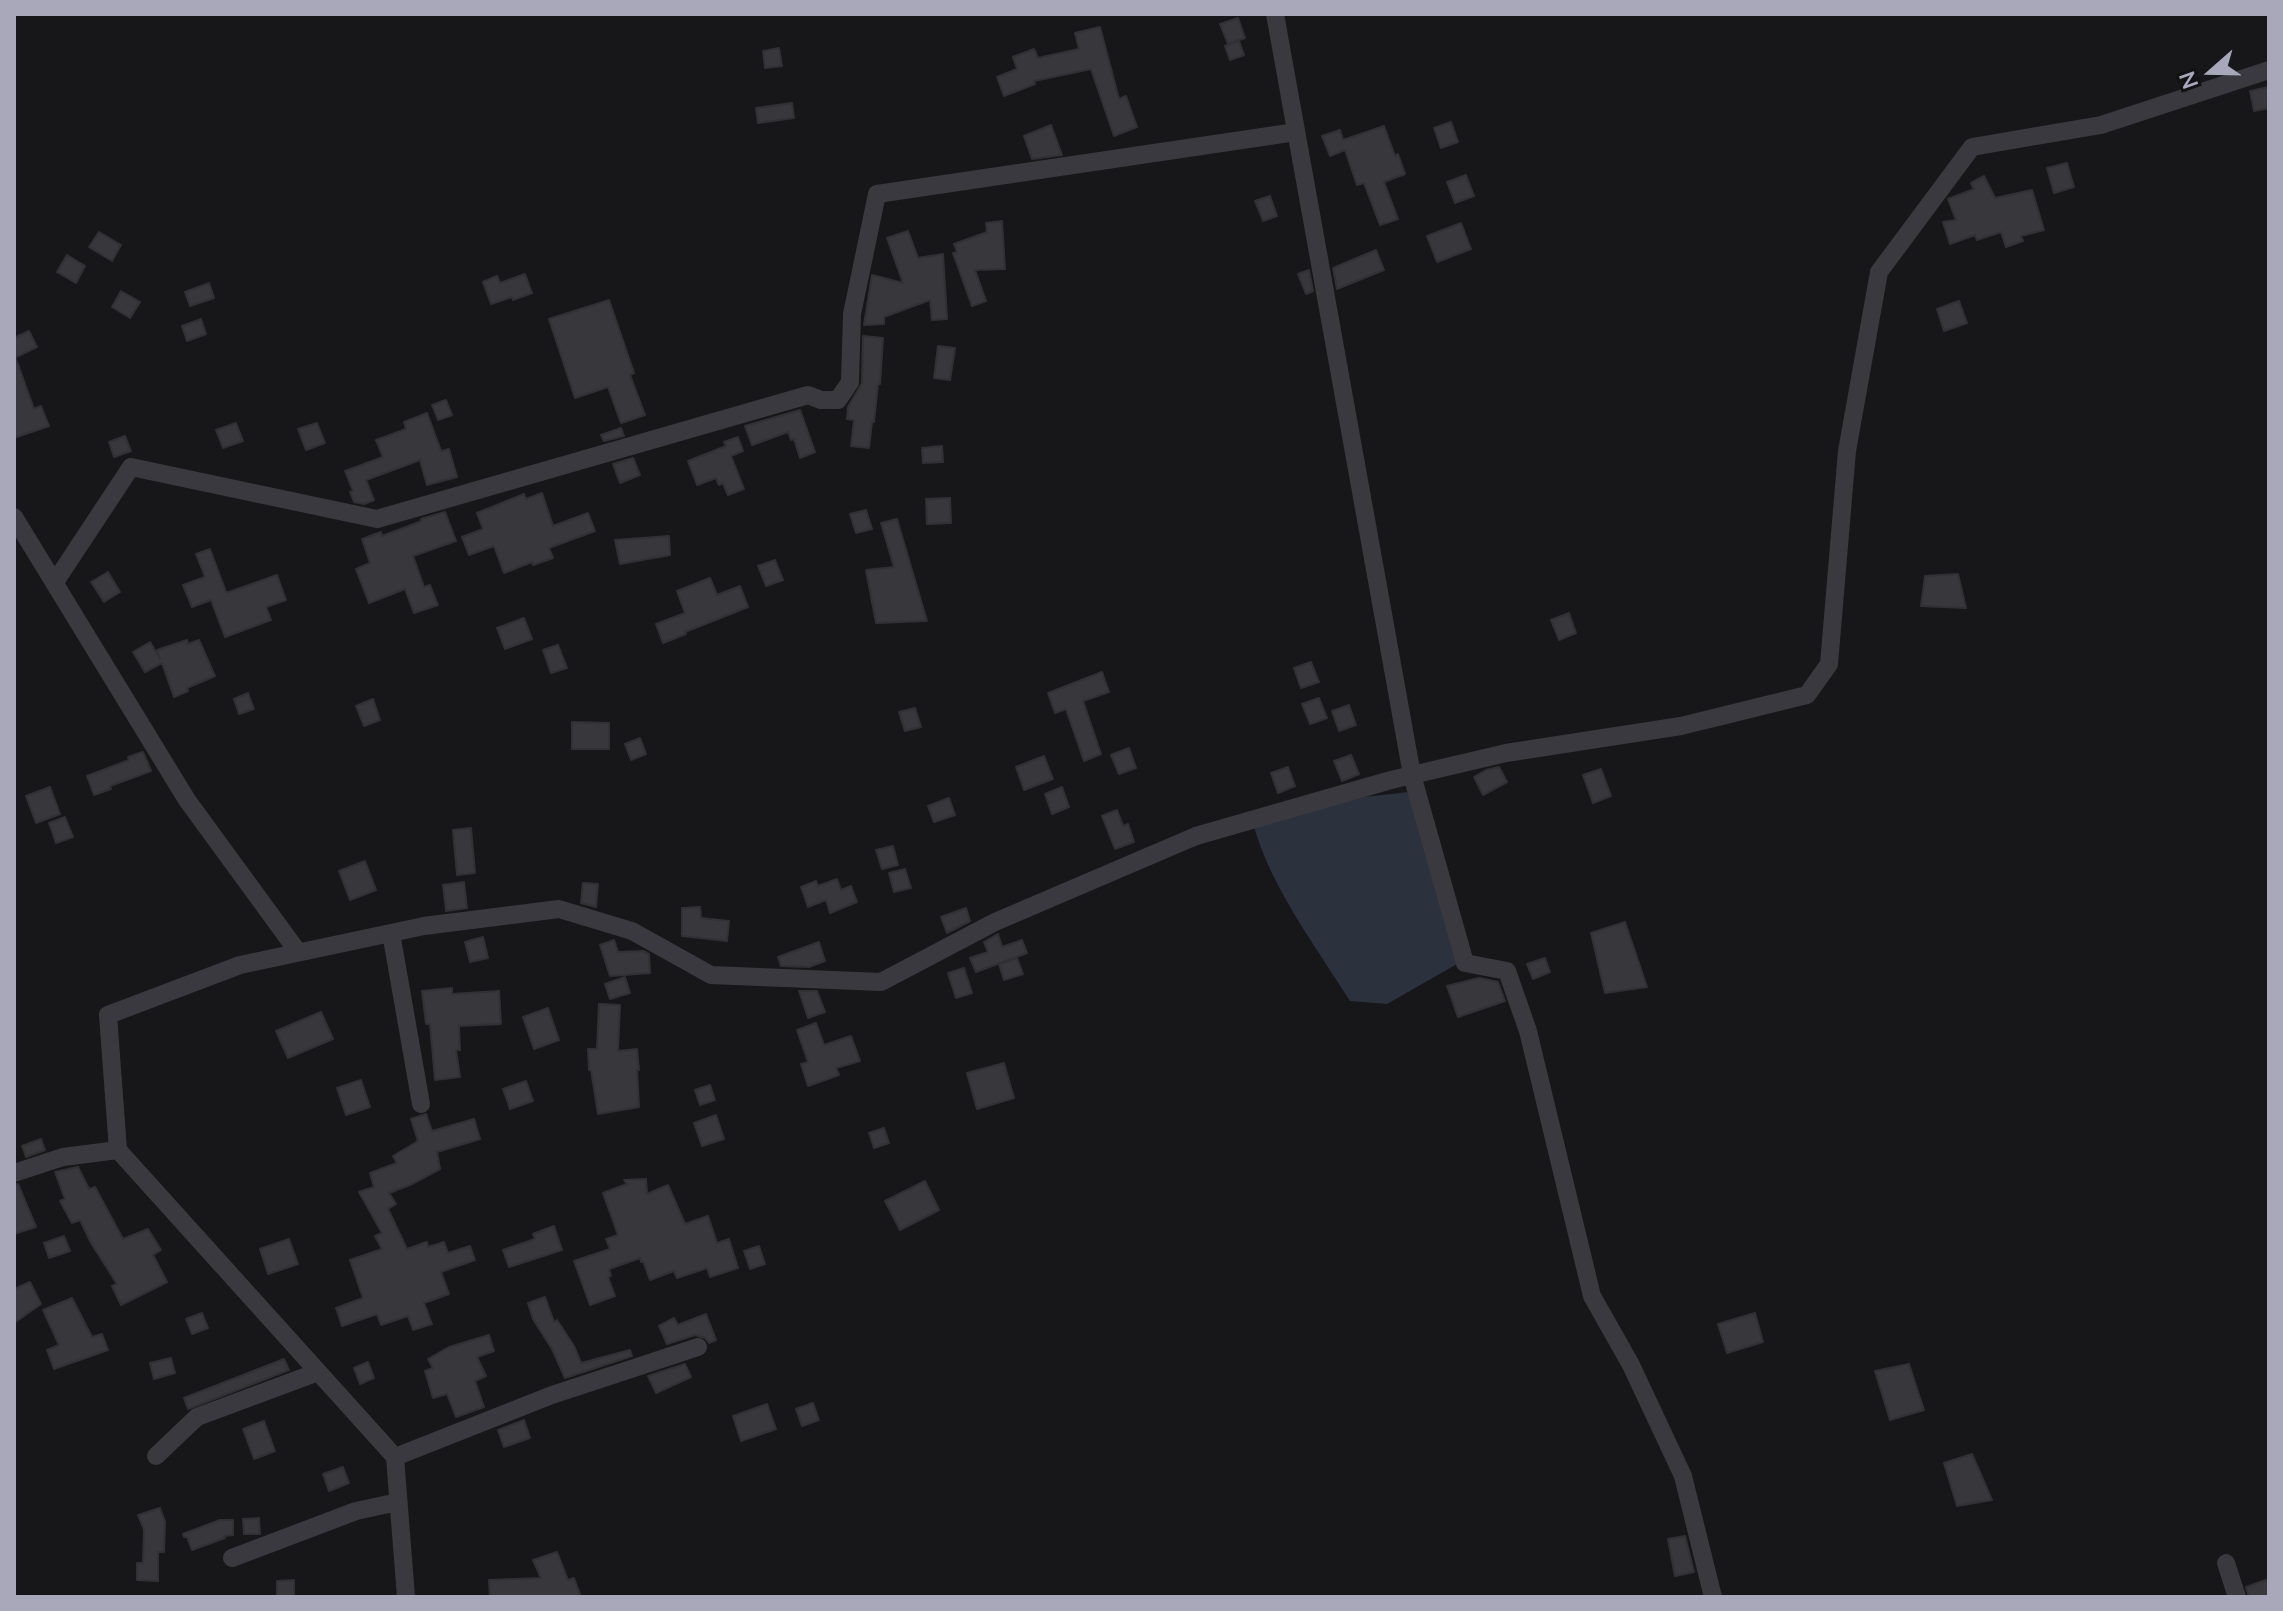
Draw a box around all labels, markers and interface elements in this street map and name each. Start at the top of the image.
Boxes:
north arrow [2171,32,2251,112]
text: N [2172,68,2204,93]

